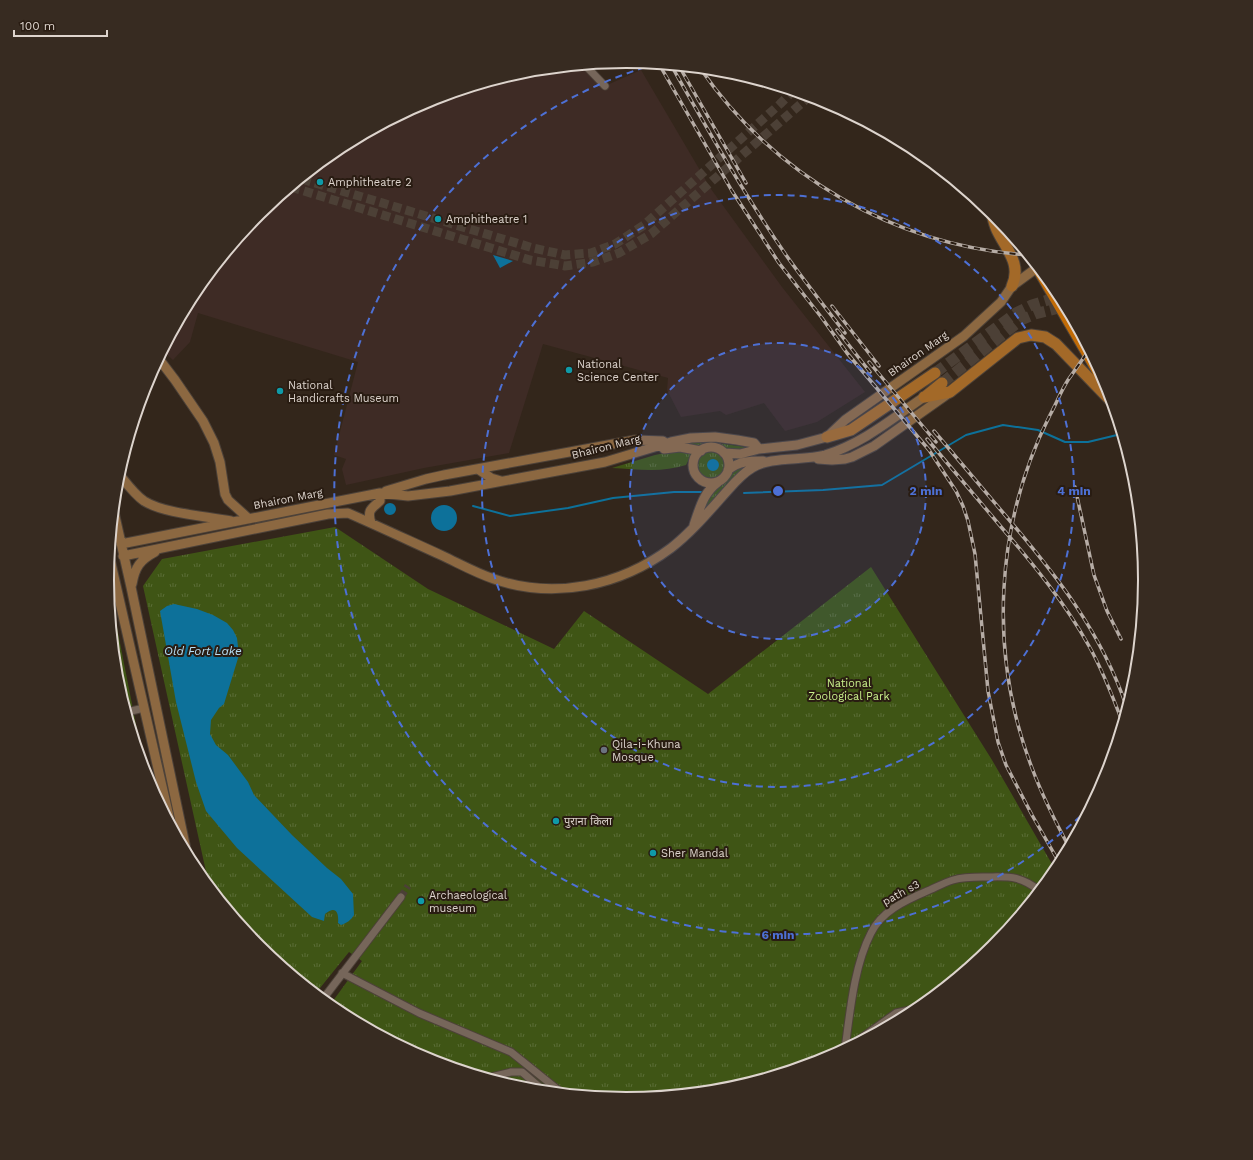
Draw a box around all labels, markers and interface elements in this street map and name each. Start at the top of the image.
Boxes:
scale bar [14,12,107,38]
text: 100 m [20,19,55,33]
place label: Amphitheatre 2 [328,176,412,189]
marker: Amphitheatre 2 [315,177,325,187]
place label: Amphitheatre 1 [446,213,527,226]
marker: Amphitheatre 1 [433,214,443,224]
street label: Bhairon Marg [885,328,951,379]
place label: National Science Center [577,358,659,384]
marker: National Science Center [564,365,574,375]
place label: National Handicrafts Museum [288,379,399,405]
marker: National Handicrafts Museum [275,386,285,396]
street label: Bhairon Marg [570,432,642,462]
centre of rings [771,484,785,498]
text: 2 min [910,484,942,498]
text: 4 min [1057,484,1091,498]
street label: Bhairon Marg [252,486,324,512]
water label: Old Fort Lake [164,644,242,658]
park label: National Zoological Park [808,677,890,703]
place label: Qila-i-Khuna Mosque [612,738,681,764]
marker: Qila-i-Khuna Mosque [599,745,609,755]
place label: पुराना किला [564,815,612,828]
marker: पुराना किला [551,816,561,826]
place label: Sher Mandal [661,847,729,860]
marker: Sher Mandal [648,848,658,858]
street label: path s3 [880,878,922,908]
place label: Archaeological museum [429,889,508,915]
marker: Archaeological museum [416,896,426,906]
text: 6 min [761,928,795,942]

